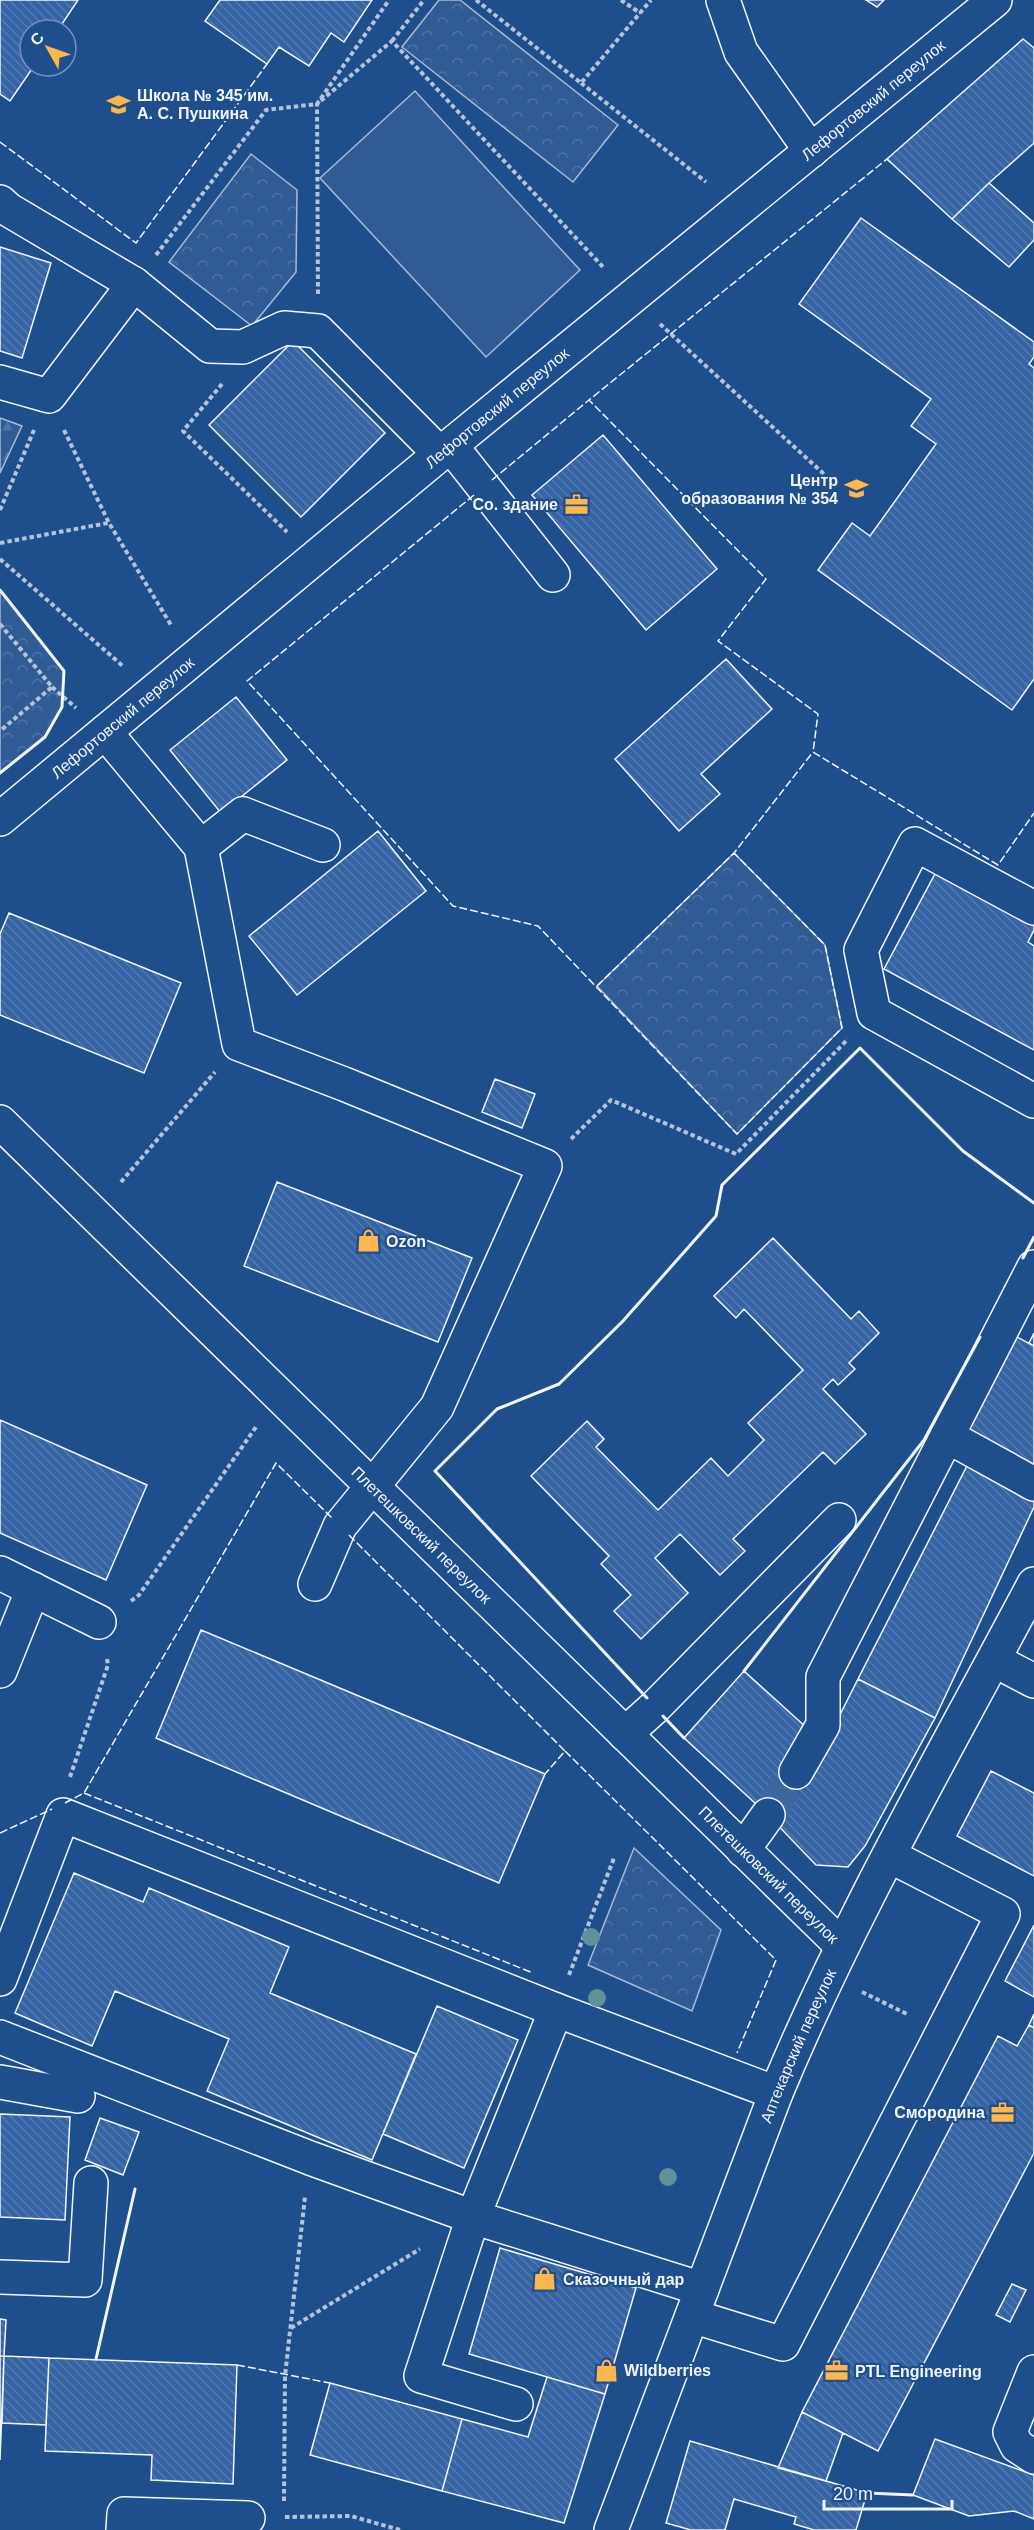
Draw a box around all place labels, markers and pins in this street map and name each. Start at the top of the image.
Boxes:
place label: Школа № 345 им. А. С. Пушкина [137,87,273,122]
school or university icon: Школа № 345 им. А. С. Пушкина [106,91,132,117]
place label: Центр образования № 354 [681,472,838,507]
school or university icon: Центр образования № 354 [843,476,869,502]
office icon: Со. здание [563,491,589,517]
place label: Со. здание [472,496,558,513]
shop icon: Ozon [355,1228,381,1254]
place label: Ozon [386,1233,426,1250]
office icon: Смородина [990,2099,1016,2125]
place label: Смородина [894,2104,985,2121]
shop icon: Сказочный дар [532,2266,558,2292]
place label: Сказочный дар [563,2271,685,2288]
shop icon: Wildberries [593,2357,619,2383]
office icon: PTL Engineering [824,2358,850,2384]
place label: Wildberries [624,2362,711,2379]
place label: PTL Engineering [855,2363,982,2380]

